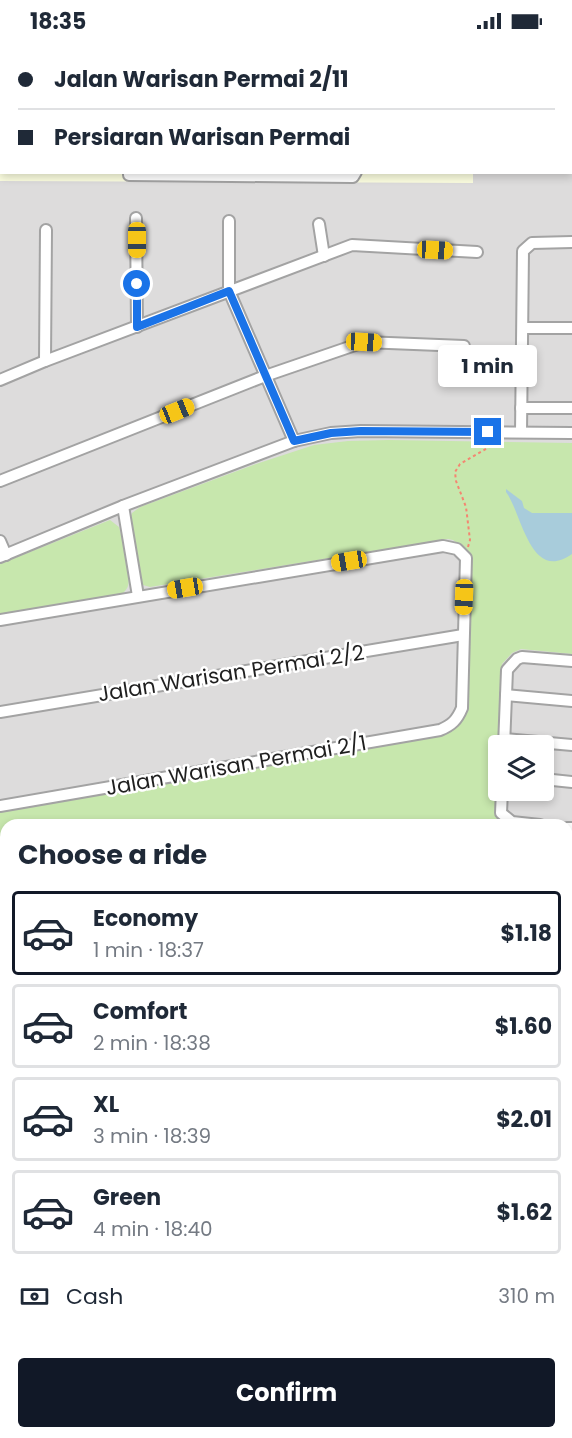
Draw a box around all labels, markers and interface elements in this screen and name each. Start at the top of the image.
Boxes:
text: 18:35 [30,6,86,37]
text: Jalan Warisan Permai 2/11 [54,64,348,95]
text: Persiaran Warisan Permai [54,122,350,153]
car [128,222,146,258]
car [417,240,453,260]
route start [123,270,150,297]
car [346,332,382,352]
callout: 1 min [438,345,538,387]
text: 1 min [461,352,514,380]
car [157,396,197,426]
route end [474,418,501,445]
car [330,549,368,573]
car [166,576,204,600]
car [454,579,474,615]
street label: Jalan Warisan Permai 2/2 [96,638,366,708]
street label: Jalan Warisan Permai 2/1 [103,728,369,802]
map controls [488,735,554,801]
button: layers [488,735,554,801]
text: Choose a ride [18,836,207,873]
text: Economy [93,903,198,934]
icon: car [21,906,75,960]
text: $1.18 [501,918,552,949]
text: 1 min · 18:37 [93,936,204,964]
text: Comfort [93,996,187,1027]
icon: car [21,999,75,1053]
text: $1.60 [495,1011,552,1042]
text: 2 min · 18:38 [93,1029,211,1057]
text: XL [93,1089,119,1120]
icon: car [21,1092,75,1146]
text: $2.01 [496,1104,552,1135]
text: 3 min · 18:39 [93,1122,211,1150]
text: Green [93,1182,161,1213]
icon: car [21,1185,75,1239]
text: $1.62 [496,1197,552,1228]
text: 4 min · 18:40 [93,1215,213,1243]
icon: cash [18,1280,51,1313]
text: Cash [66,1281,123,1312]
text: 310 m [498,1282,555,1310]
button: Confirm [18,1358,555,1427]

